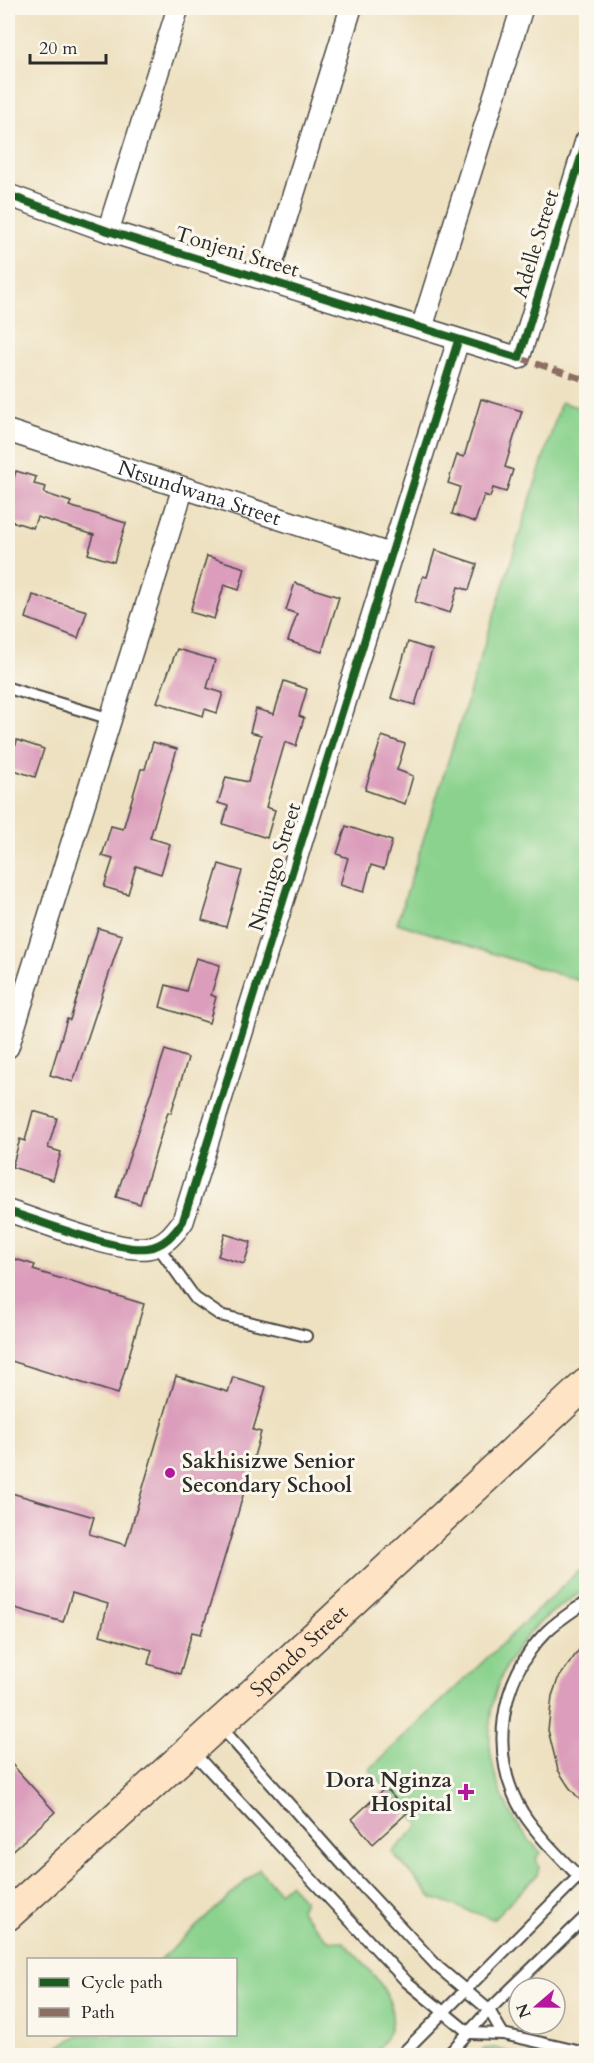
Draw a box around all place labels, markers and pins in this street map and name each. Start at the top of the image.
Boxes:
place label: Sakhisizwe Senior Secondary School [182,1447,355,1500]
marker: Sakhisizwe Senior Secondary School [163,1466,177,1480]
place label: Dora Nginza Hospital [326,1766,453,1819]
marker: Dora Nginza Hospital [457,1783,475,1801]

